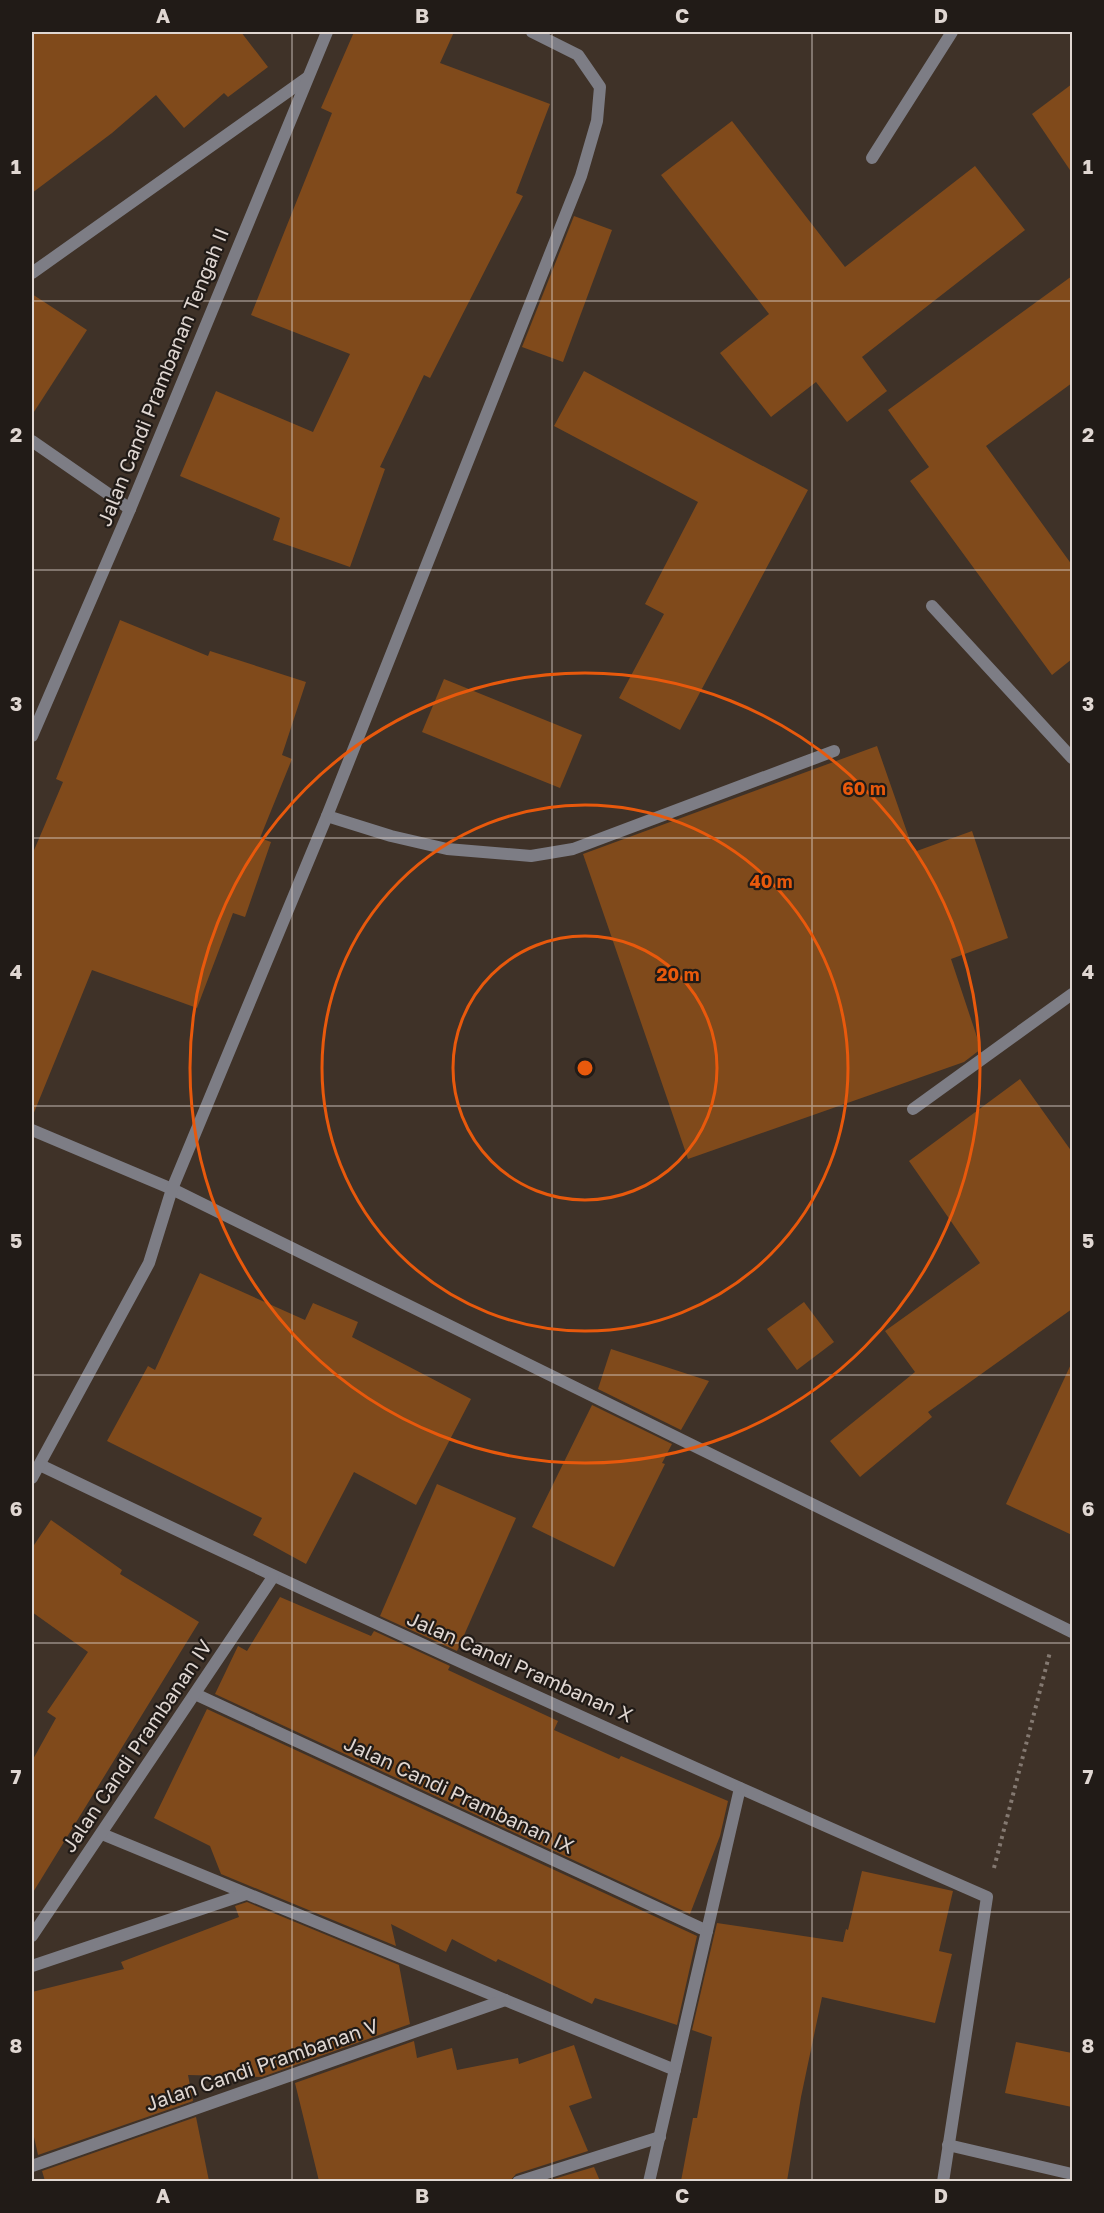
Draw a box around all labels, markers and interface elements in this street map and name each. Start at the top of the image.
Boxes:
text: A [156,3,170,27]
text: B [415,3,429,27]
text: C [675,3,689,27]
text: D [934,3,948,27]
text: 1 [11,154,21,178]
text: 1 [1083,154,1093,178]
street label: Jalan Candi Prambanan Tengah II [91,224,233,529]
text: 2 [10,422,22,446]
text: 2 [1082,422,1094,446]
text: 3 [10,691,22,715]
text: 3 [1082,691,1094,715]
text: 60 m [842,777,886,799]
text: 40 m [749,870,793,892]
text: 4 [10,959,22,983]
text: 4 [1082,959,1094,983]
text: 20 m [657,963,699,985]
centre of rings [575,1058,595,1078]
text: 5 [10,1228,22,1252]
text: 5 [1082,1228,1094,1252]
text: 6 [10,1496,22,1520]
text: 6 [1082,1496,1094,1520]
street label: Jalan Candi Prambanan X [404,1605,637,1727]
street label: Jalan Candi Prambanan IV [56,1635,216,1856]
street label: Jalan Candi Prambanan IX [341,1730,578,1858]
text: 7 [11,1764,22,1788]
text: 7 [1083,1764,1094,1788]
street label: Jalan Candi Prambanan V [142,2013,381,2115]
text: 8 [10,2033,22,2057]
text: 8 [1082,2033,1094,2057]
text: A [156,2183,170,2207]
text: B [415,2183,429,2207]
text: C [675,2183,689,2207]
text: D [934,2183,948,2207]

